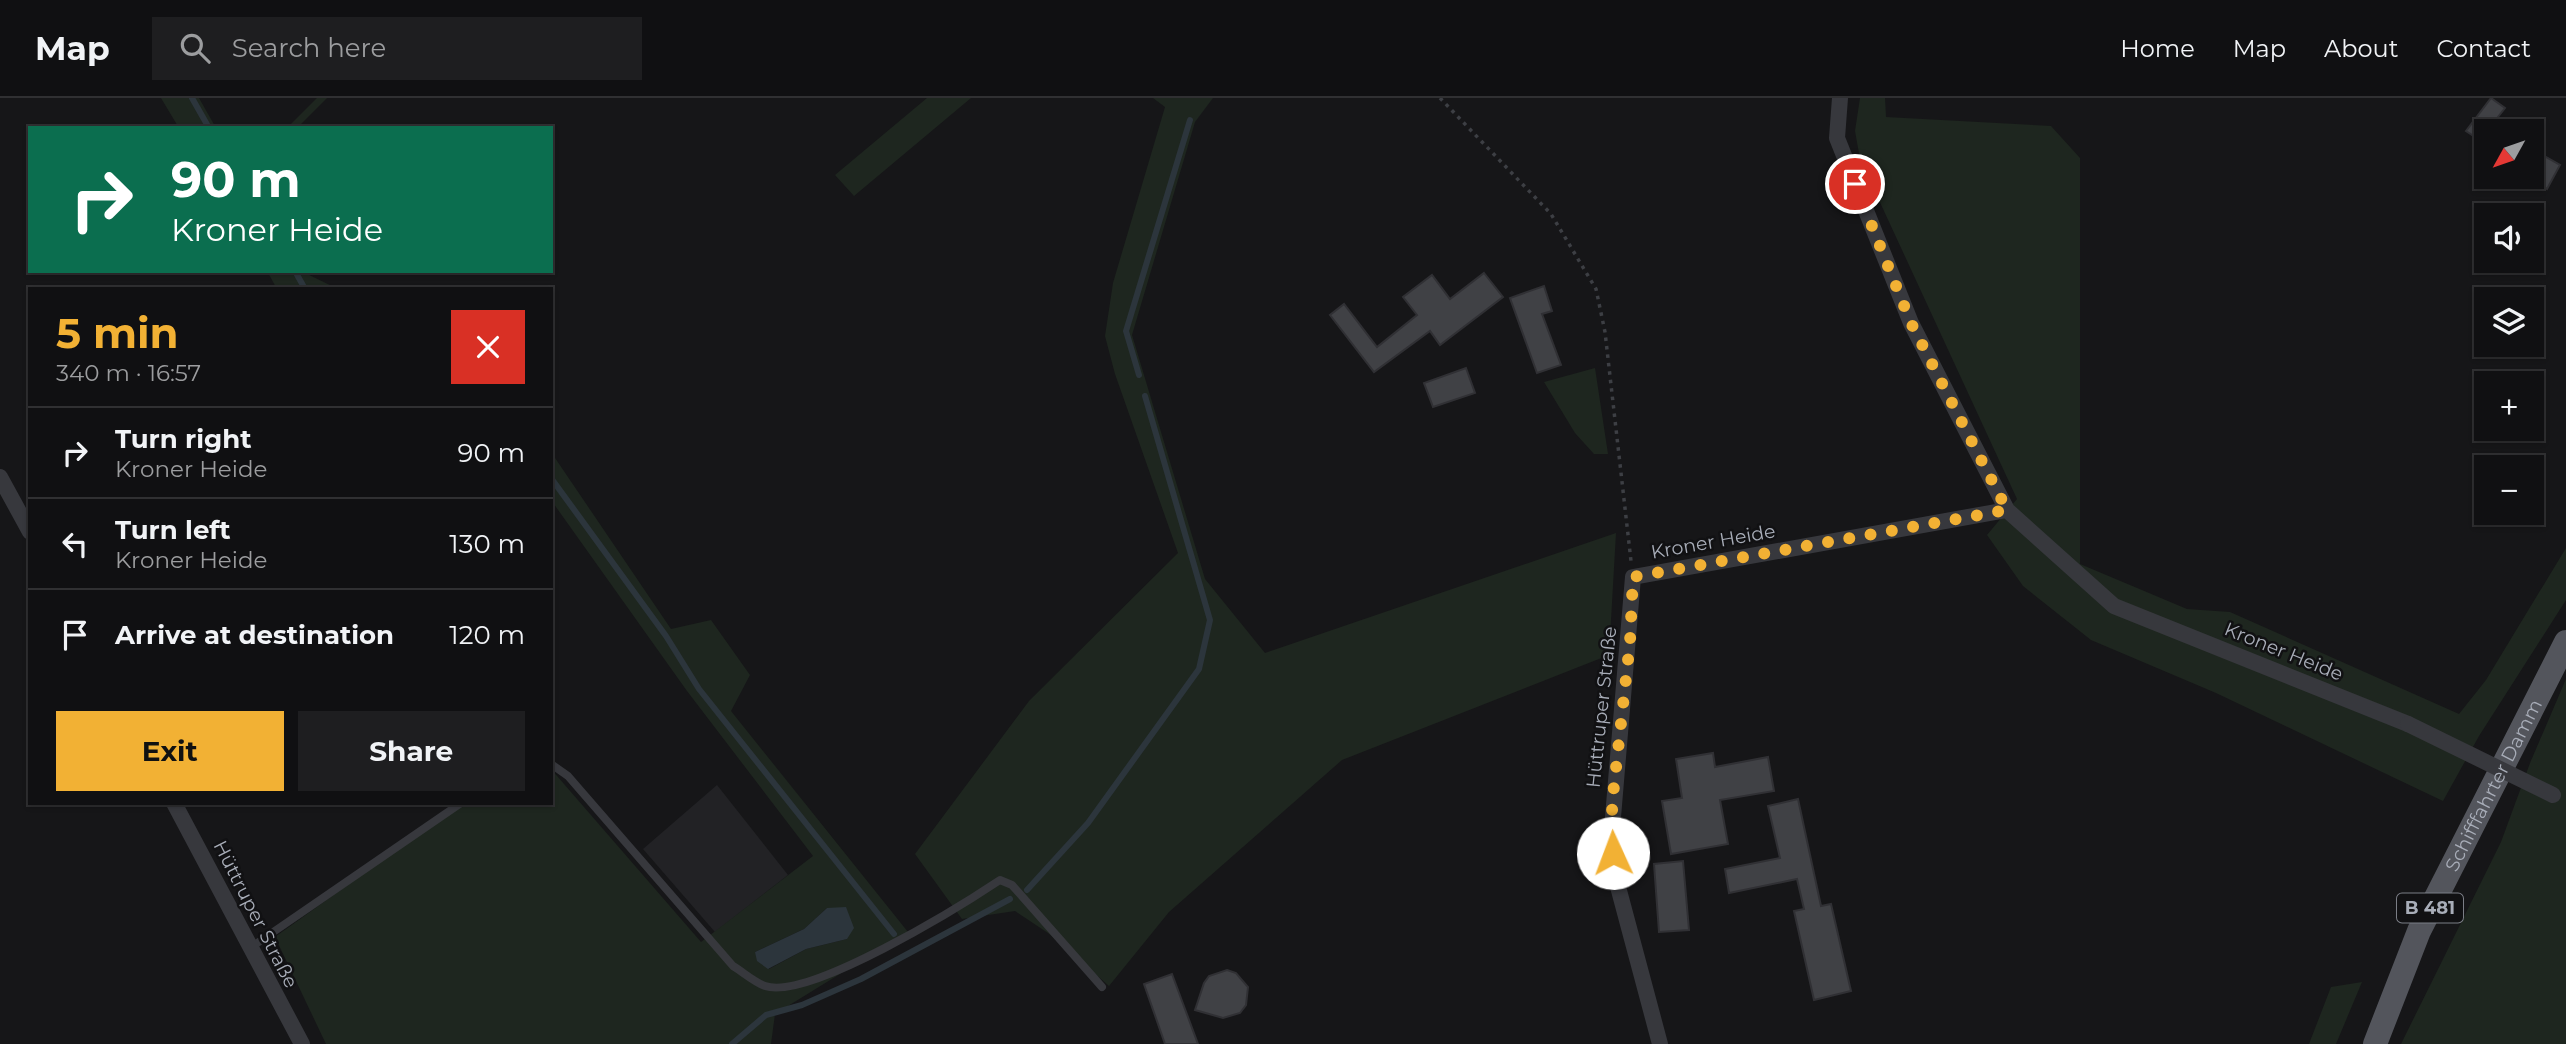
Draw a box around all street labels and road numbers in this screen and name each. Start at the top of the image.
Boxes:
street label: Kroner Heide [1649,519,1777,564]
street label: Kroner Heide [2221,617,2346,686]
street label: Hüttruper Straße [1582,625,1621,789]
street label: Schifffahrter Damm [2440,695,2547,875]
street label: Hüttruper Straße [208,837,303,992]
road number: B 481 [2397,894,2463,922]

